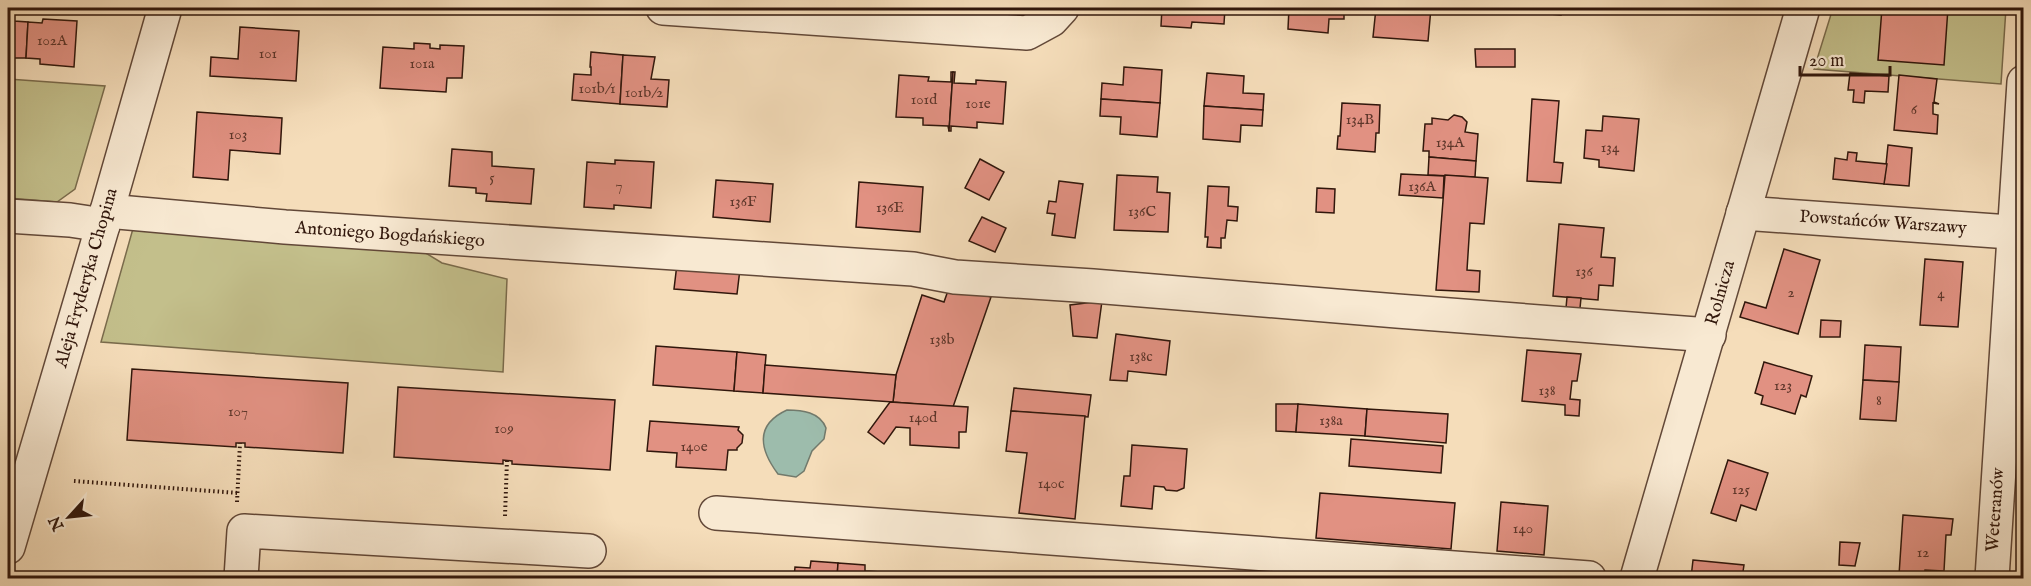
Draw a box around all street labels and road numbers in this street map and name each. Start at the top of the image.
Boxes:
street label: Aleja Fryderyka Chopina [50,185,124,371]
street label: Powstańców Warszawy [1799,206,1968,240]
street label: Antoniego Bogdańskiego [293,217,486,253]
street label: Rolnicza [1701,258,1741,328]
street label: Weteranów [1982,466,2010,553]

